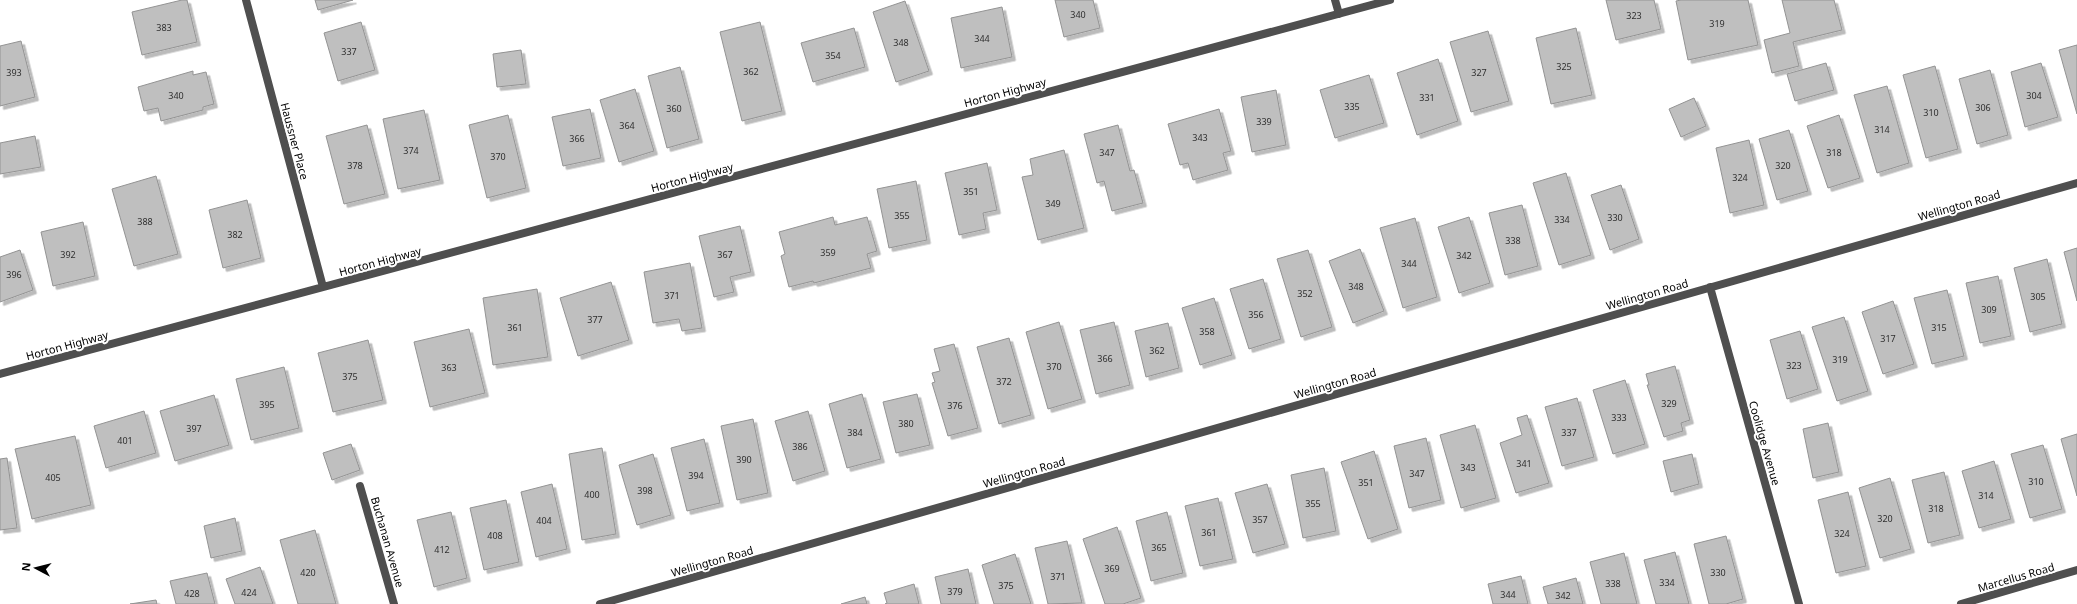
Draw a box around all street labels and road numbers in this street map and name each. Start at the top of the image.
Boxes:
street label: Horton Highway [962,74,1048,110]
street label: Haussner Place [278,101,312,181]
street label: Horton Highway [649,159,735,195]
street label: Wellington Road [1916,186,2002,224]
street label: Horton Highway [337,243,423,279]
street label: Wellington Road [1604,275,1690,313]
street label: Horton Highway [24,327,110,363]
street label: Wellington Road [1292,364,1378,402]
street label: Coolidge Avenue [1746,399,1784,487]
street label: Wellington Road [981,453,1067,491]
street label: Buchanan Avenue [368,495,408,589]
street label: Wellington Road [669,542,755,580]
street label: Marcellus Road [1976,559,2056,595]

